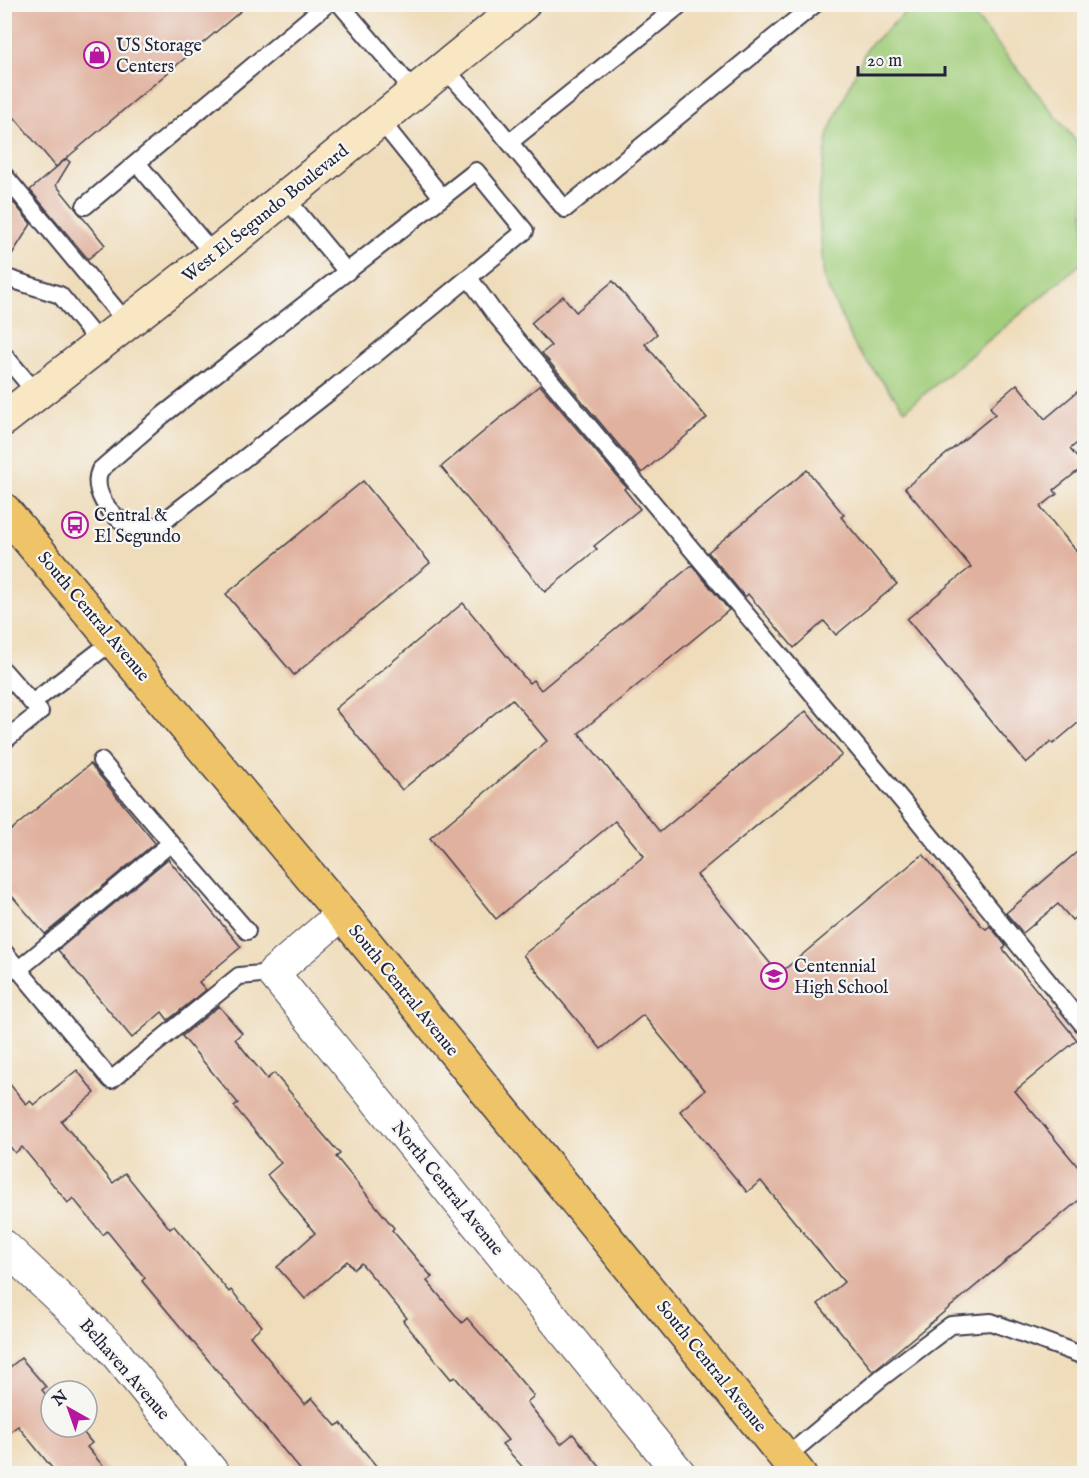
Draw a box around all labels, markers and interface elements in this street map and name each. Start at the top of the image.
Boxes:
place label: US Storage Centers [116,35,202,79]
scale bar [858,39,945,77]
shop icon: US Storage Centers [82,40,112,70]
text: 20 m [867,50,902,73]
street label: West El Segundo Boulevard [178,140,354,288]
place label: Central & El Segundo [94,505,181,549]
bus stop icon: Central & El Segundo [60,510,90,540]
street label: South Central Avenue [32,547,154,687]
street label: South Central Avenue [343,920,463,1062]
place label: Centennial High School [794,956,888,1000]
school or university icon: Centennial High School [759,961,789,991]
street label: North Central Avenue [386,1117,508,1261]
street label: South Central Avenue [651,1296,771,1438]
street label: Belhaven Avenue [74,1315,174,1425]
north arrow [39,1379,99,1439]
text: N [48,1387,72,1412]

